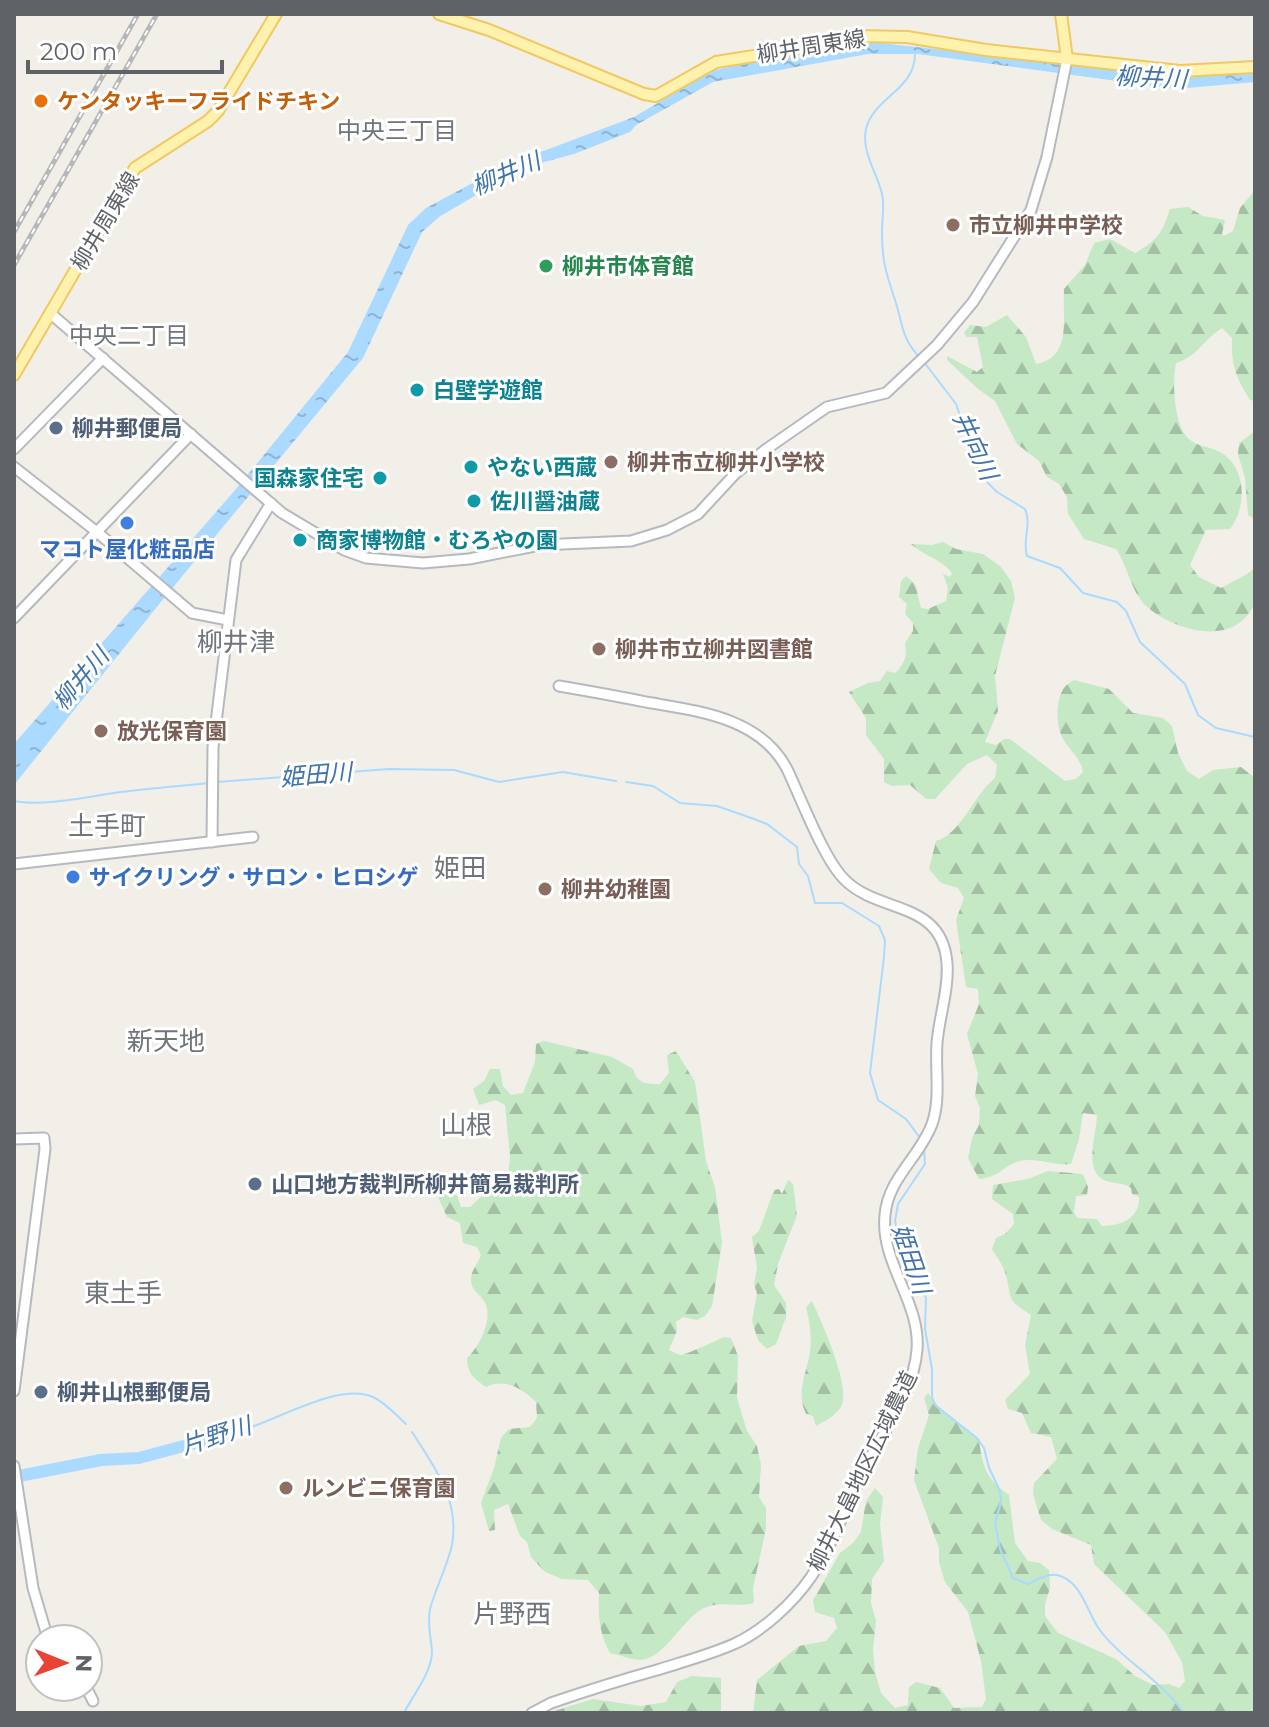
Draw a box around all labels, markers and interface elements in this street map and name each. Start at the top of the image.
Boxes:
scale bar [28,24,222,74]
street label: 柳井周東線 [755,25,868,68]
text: 200 m [40,37,117,66]
water label: 柳井川 [1114,61,1191,94]
place label: ケンタッキーフライドチキン [57,88,340,115]
marker: ケンタッキーフライドチキン [32,92,50,110]
district label: 中央三丁目 [337,116,457,145]
water label: 柳井川 [467,145,547,201]
street label: 柳井周東線 [66,167,145,275]
place label: 市立柳井中学校 [969,212,1123,239]
marker: 市立柳井中学校 [944,216,962,234]
place label: 柳井市体育館 [562,253,694,280]
marker: 柳井市体育館 [537,257,555,275]
district label: 中央二丁目 [69,321,189,350]
place label: 白壁学遊館 [433,377,543,404]
marker: 白壁学遊館 [408,381,426,399]
water label: 井向川 [947,407,1005,487]
place label: 柳井郵便局 [72,415,182,442]
marker: 柳井郵便局 [47,419,65,437]
place label: 柳井市立柳井小学校 [627,449,825,476]
marker: 柳井市立柳井小学校 [602,453,620,471]
place label: やない西蔵 [487,454,597,481]
marker: やない西蔵 [462,458,480,476]
place label: 国森家住宅 [254,465,364,492]
marker: 国森家住宅 [371,469,389,487]
place label: 佐川醤油蔵 [490,488,600,515]
marker: 佐川醤油蔵 [465,492,483,510]
marker: マコト屋化粧品店 [118,514,136,532]
place label: 商家博物館・むろやの園 [316,527,558,554]
marker: 商家博物館・むろやの園 [291,531,309,549]
place label: マコト屋化粧品店 [39,536,215,563]
district label: 柳井津 [197,626,275,658]
place label: 柳井市立柳井図書館 [615,636,813,663]
water label: 柳井川 [46,639,117,716]
marker: 柳井市立柳井図書館 [590,640,608,658]
place label: 放光保育園 [117,718,227,745]
marker: 放光保育園 [92,722,110,740]
water label: 姫田川 [279,757,356,792]
district label: 土手町 [68,810,146,842]
district label: 姫田 [434,852,486,884]
place label: サイクリング・サロン・ヒロシゲ [89,864,419,891]
marker: サイクリング・サロン・ヒロシゲ [64,868,82,886]
place label: 柳井幼稚園 [561,876,671,903]
marker: 柳井幼稚園 [536,880,554,898]
district label: 新天地 [127,1025,205,1057]
district label: 山根 [440,1109,492,1141]
place label: 山口地方裁判所柳井簡易裁判所 [271,1171,579,1198]
marker: 山口地方裁判所柳井簡易裁判所 [246,1175,264,1193]
water label: 姫田川 [886,1220,938,1300]
district label: 東土手 [84,1277,162,1309]
street label: 柳井大畠地区広域農道 [802,1366,923,1576]
place label: 柳井山根郵便局 [57,1379,211,1406]
marker: 柳井山根郵便局 [32,1383,50,1401]
water label: 片野川 [177,1410,257,1460]
place label: ルンビニ保育園 [302,1475,456,1502]
marker: ルンビニ保育園 [277,1479,295,1497]
district label: 片野西 [473,1598,551,1630]
north arrow [24,1623,104,1703]
text: N [70,1654,97,1672]

